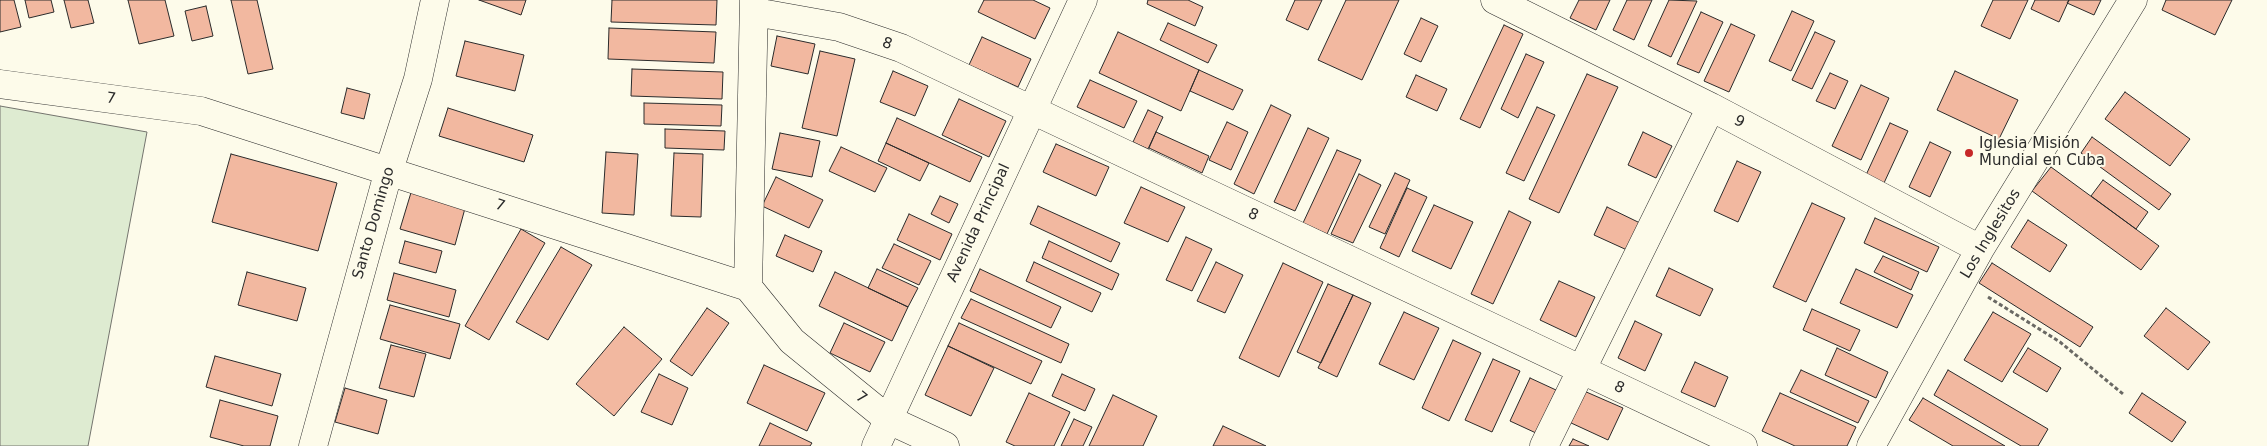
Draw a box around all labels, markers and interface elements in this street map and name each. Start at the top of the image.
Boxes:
street label: 8 [880,34,894,54]
street label: 7 [105,89,117,109]
street label: 9 [1731,112,1747,132]
place label: Iglesia Misión Mundial en Cuba [1979,135,2105,170]
marker: Iglesia Misión Mundial en Cuba [1963,147,1975,159]
street label: Avenida Principal [944,161,1014,285]
street label: Santo Domingo [349,165,399,281]
street label: Los Inglesitos [1957,186,2025,282]
street label: 7 [493,196,507,216]
street label: 8 [1245,205,1261,225]
street label: 8 [1611,378,1627,398]
street label: 7 [852,388,870,408]

